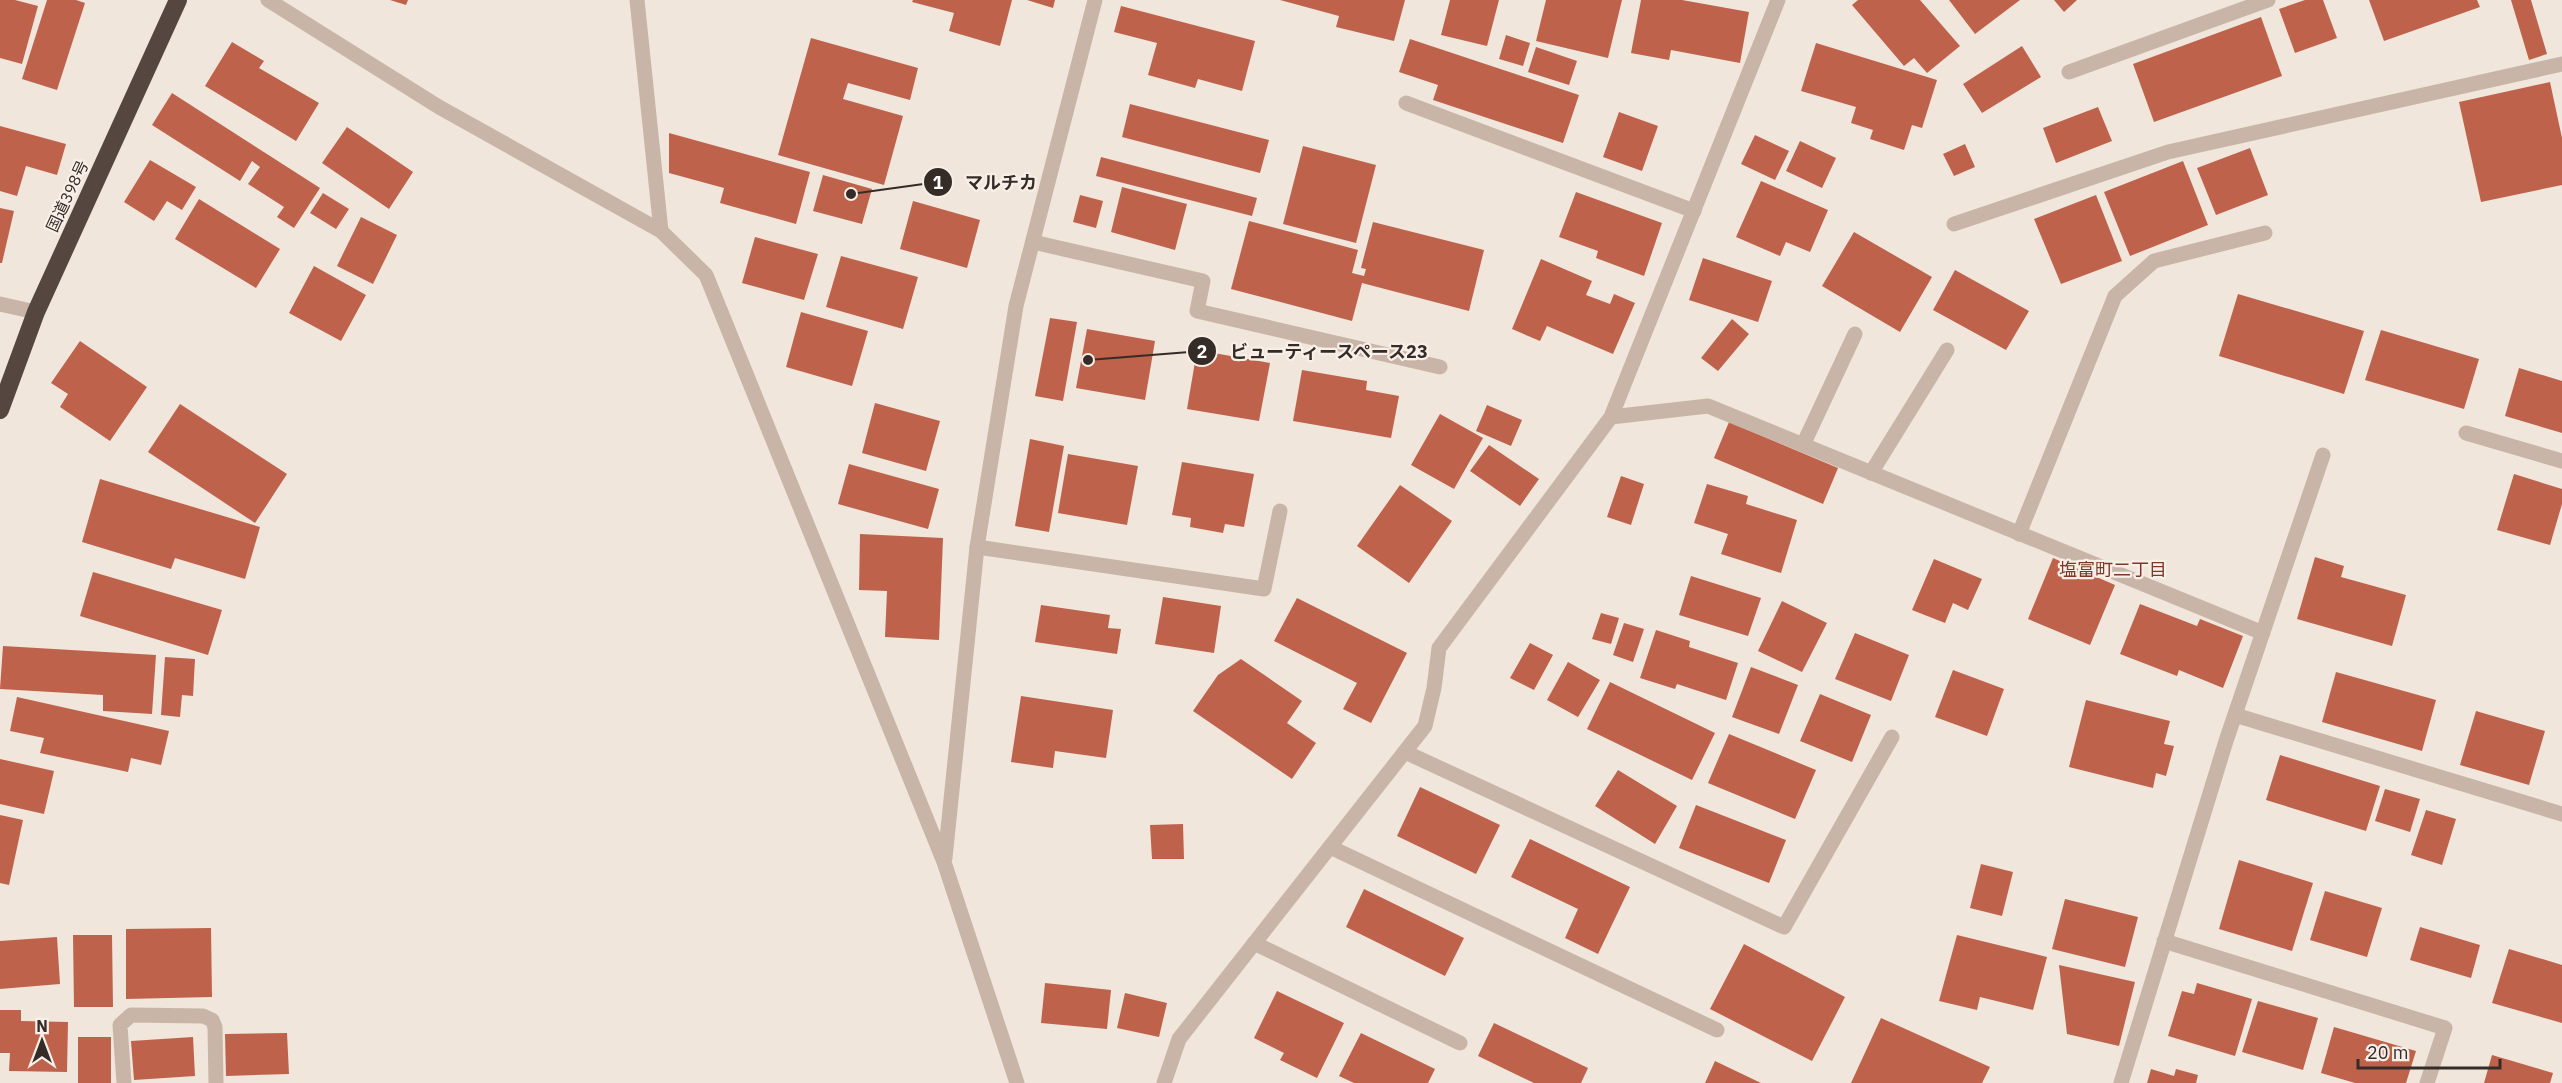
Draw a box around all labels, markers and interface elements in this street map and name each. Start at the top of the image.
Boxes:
street label: 国道398号 [42,157,92,235]
callout: マルチカ [923,164,1049,200]
text: 1 [933,171,944,194]
text: マルチカ [965,171,1037,194]
callout: ビューティースペース23 [1187,333,1442,369]
text: 2 [1197,340,1207,363]
text: ビューティースペース23 [1230,340,1428,363]
district label: 塩富町二丁目 [2059,558,2167,581]
north arrow [12,1011,72,1071]
text: N [36,1016,48,1036]
scale bar [2358,1032,2500,1070]
text: 20 m [2367,1041,2409,1064]

